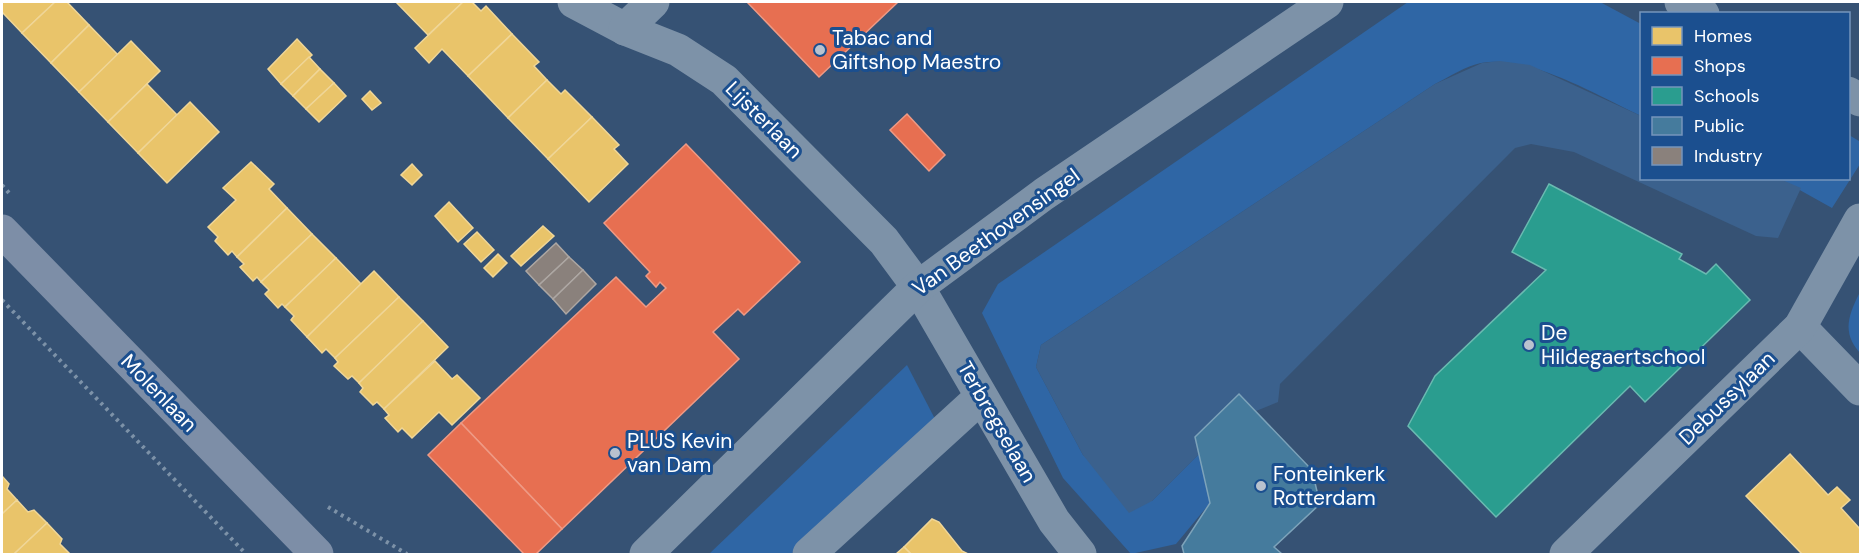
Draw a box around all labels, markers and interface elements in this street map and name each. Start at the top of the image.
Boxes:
legend [1640,12,1850,180]
place label: Tabac and Giftshop Maestro [832,24,1001,76]
text: Homes [1694,24,1752,48]
marker: Tabac and Giftshop Maestro [813,43,827,57]
text: Shops [1694,54,1746,78]
street label: Lijsterlaan [719,75,809,165]
text: Schools [1694,84,1759,108]
text: Public [1694,114,1745,138]
text: Industry [1694,144,1763,168]
street label: Van Beethovensingel [907,162,1085,302]
place label: De Hildegaertschool [1541,319,1705,371]
marker: De Hildegaertschool [1522,338,1536,352]
street label: Debussylaan [1673,345,1781,451]
street label: Molenlaan [115,348,203,438]
street label: Terbregselaan [951,356,1043,488]
place label: PLUS Kevin van Dam [627,427,732,479]
marker: PLUS Kevin van Dam [608,446,622,460]
place label: Fonteinkerk Rotterdam [1273,460,1386,512]
marker: Fonteinkerk Rotterdam [1254,479,1268,493]

